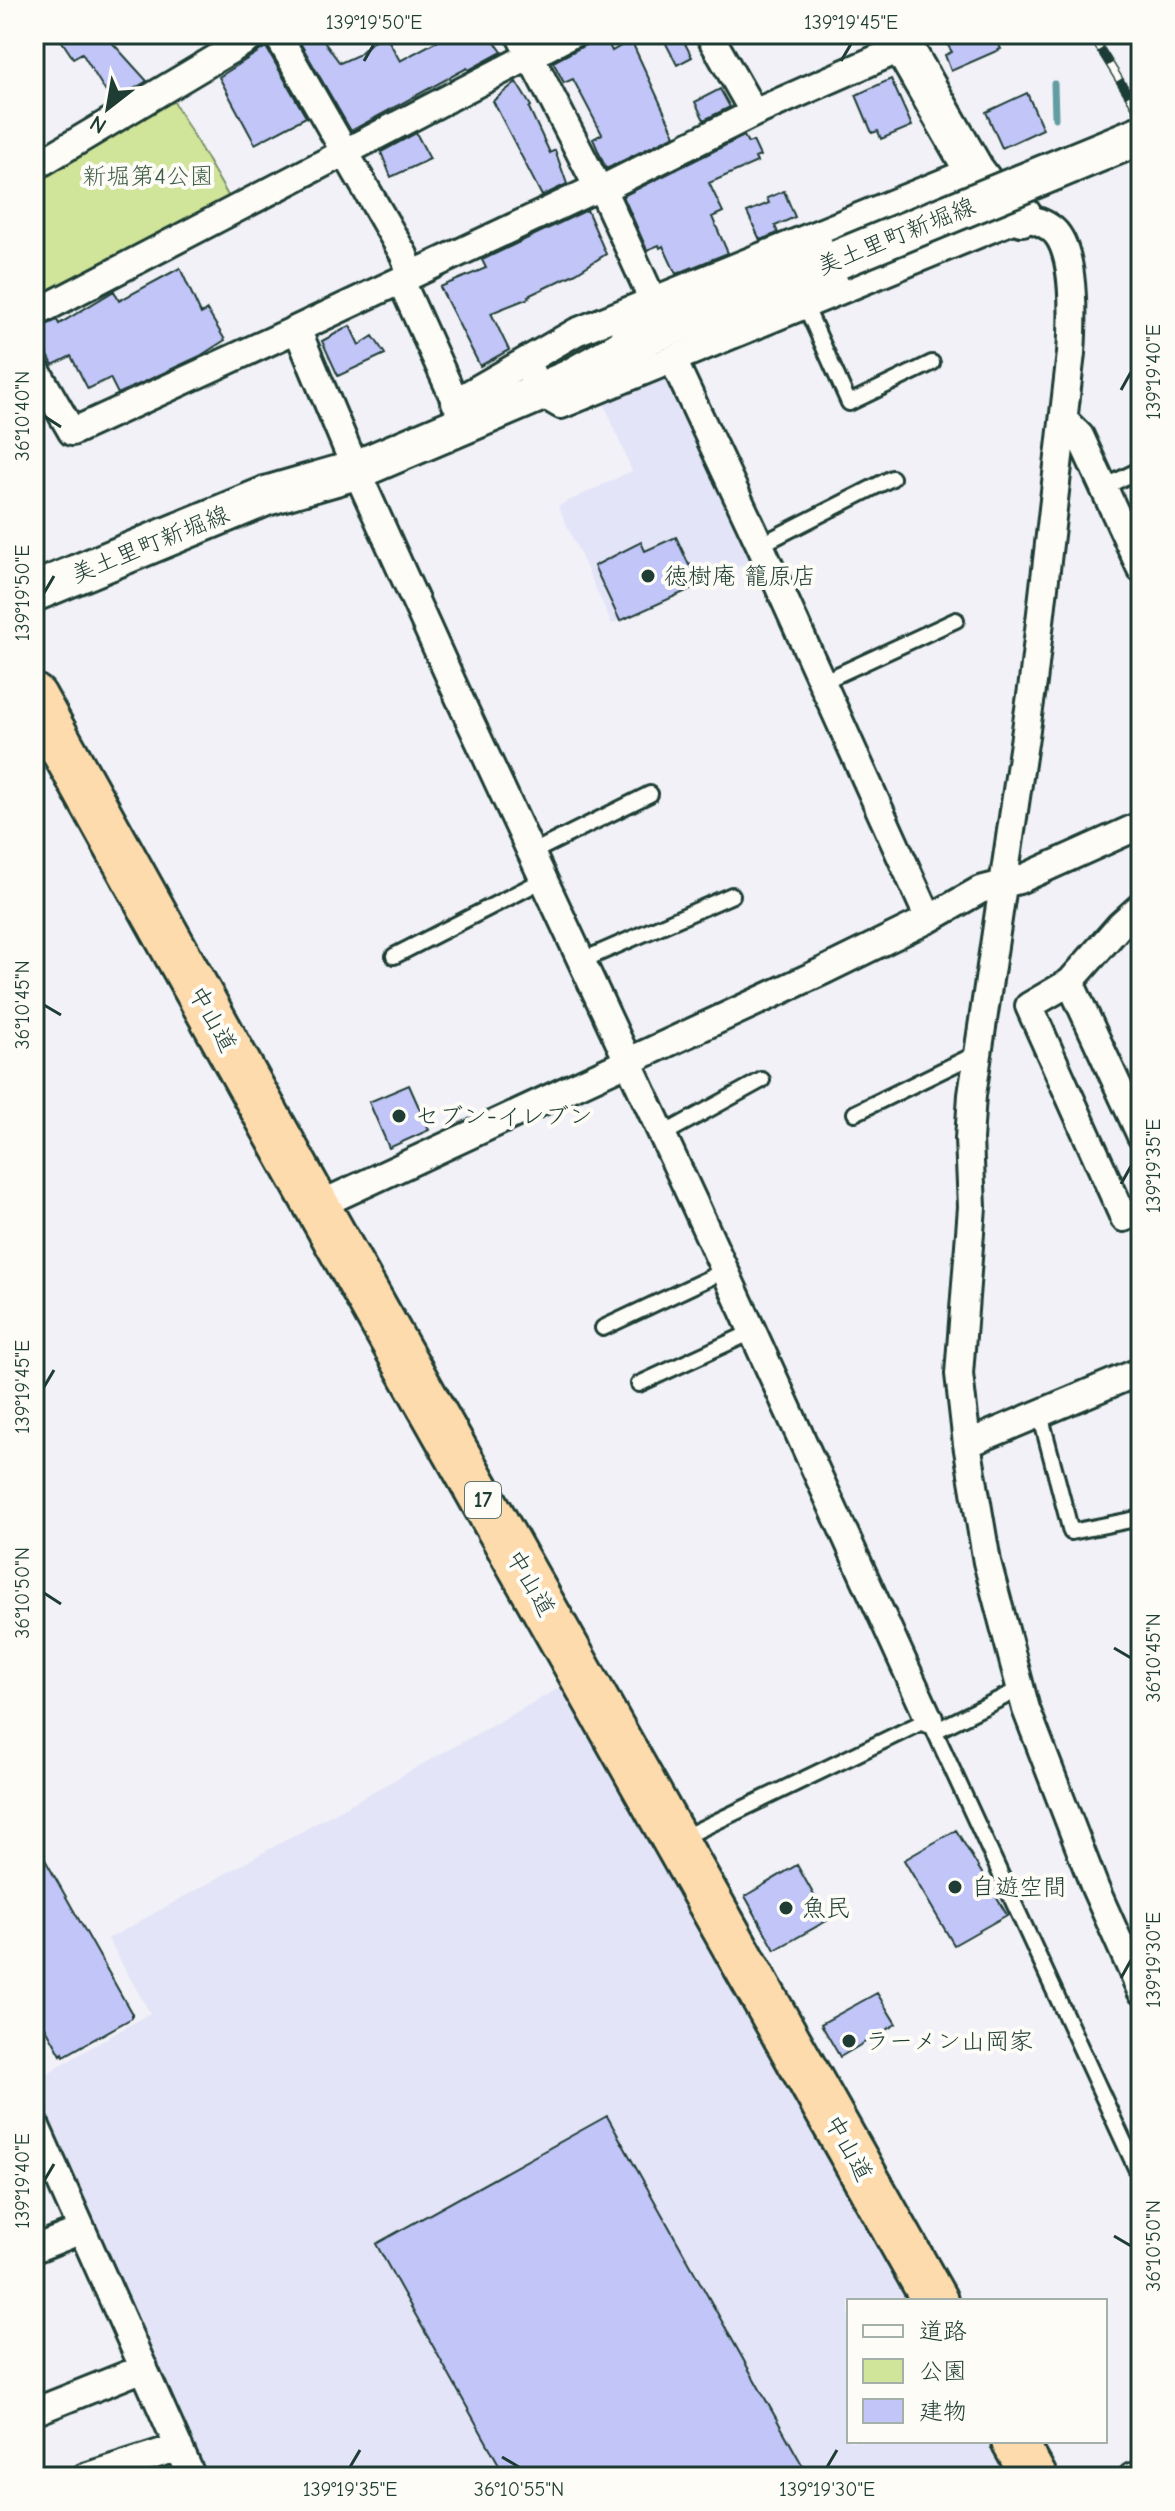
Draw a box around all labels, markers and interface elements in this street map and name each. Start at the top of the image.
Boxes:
text: 139°19'50"E [326,11,422,34]
text: 139°19'45"E [804,11,898,34]
north arrow [68,68,148,148]
text: N [85,109,111,139]
park label: 新堀第4公園 [82,162,214,190]
street label: 美土里町新堀線 [813,192,979,280]
text: 139°19'40"E [1142,324,1165,420]
text: 36°10'40"N [11,371,34,461]
street label: 美土里町新堀線 [67,500,233,588]
text: 139°19'50"E [11,545,34,641]
place label: 徳樹庵 籠原店 [664,562,816,590]
marker: 徳樹庵 籠原店 [639,567,657,585]
text: 36°10'45"N [11,960,34,1050]
street label: 中山道 [183,981,243,1057]
place label: セブン-イレブン [415,1102,593,1130]
marker: セブン-イレブン [390,1107,408,1125]
text: 139°19'35"E [1142,1119,1165,1213]
text: 139°19'45"E [11,1340,34,1434]
road number: 17 [465,1482,501,1518]
street label: 中山道 [501,1545,561,1621]
text: 36°10'50"N [11,1547,34,1639]
text: 36°10'45"N [1142,1613,1165,1703]
place label: 自遊空間 [971,1873,1067,1901]
marker: 自遊空間 [946,1878,964,1896]
place label: 魚民 [802,1894,850,1922]
marker: 魚民 [777,1899,795,1917]
text: 139°19'30"E [1142,1912,1165,2008]
place label: ラーメン山岡家 [865,2027,1033,2055]
marker: ラーメン山岡家 [840,2032,858,2050]
street label: 中山道 [819,2110,879,2186]
text: 139°19'40"E [11,2133,34,2229]
text: 36°10'50"N [1142,2200,1165,2292]
legend [847,2299,1107,2443]
text: 道路 [919,2317,967,2345]
text: 公園 [919,2357,967,2385]
text: 建物 [919,2397,967,2425]
text: 139°19'35"E [303,2478,397,2501]
text: 36°10'55"N [474,2478,564,2501]
text: 139°19'30"E [779,2478,875,2501]

